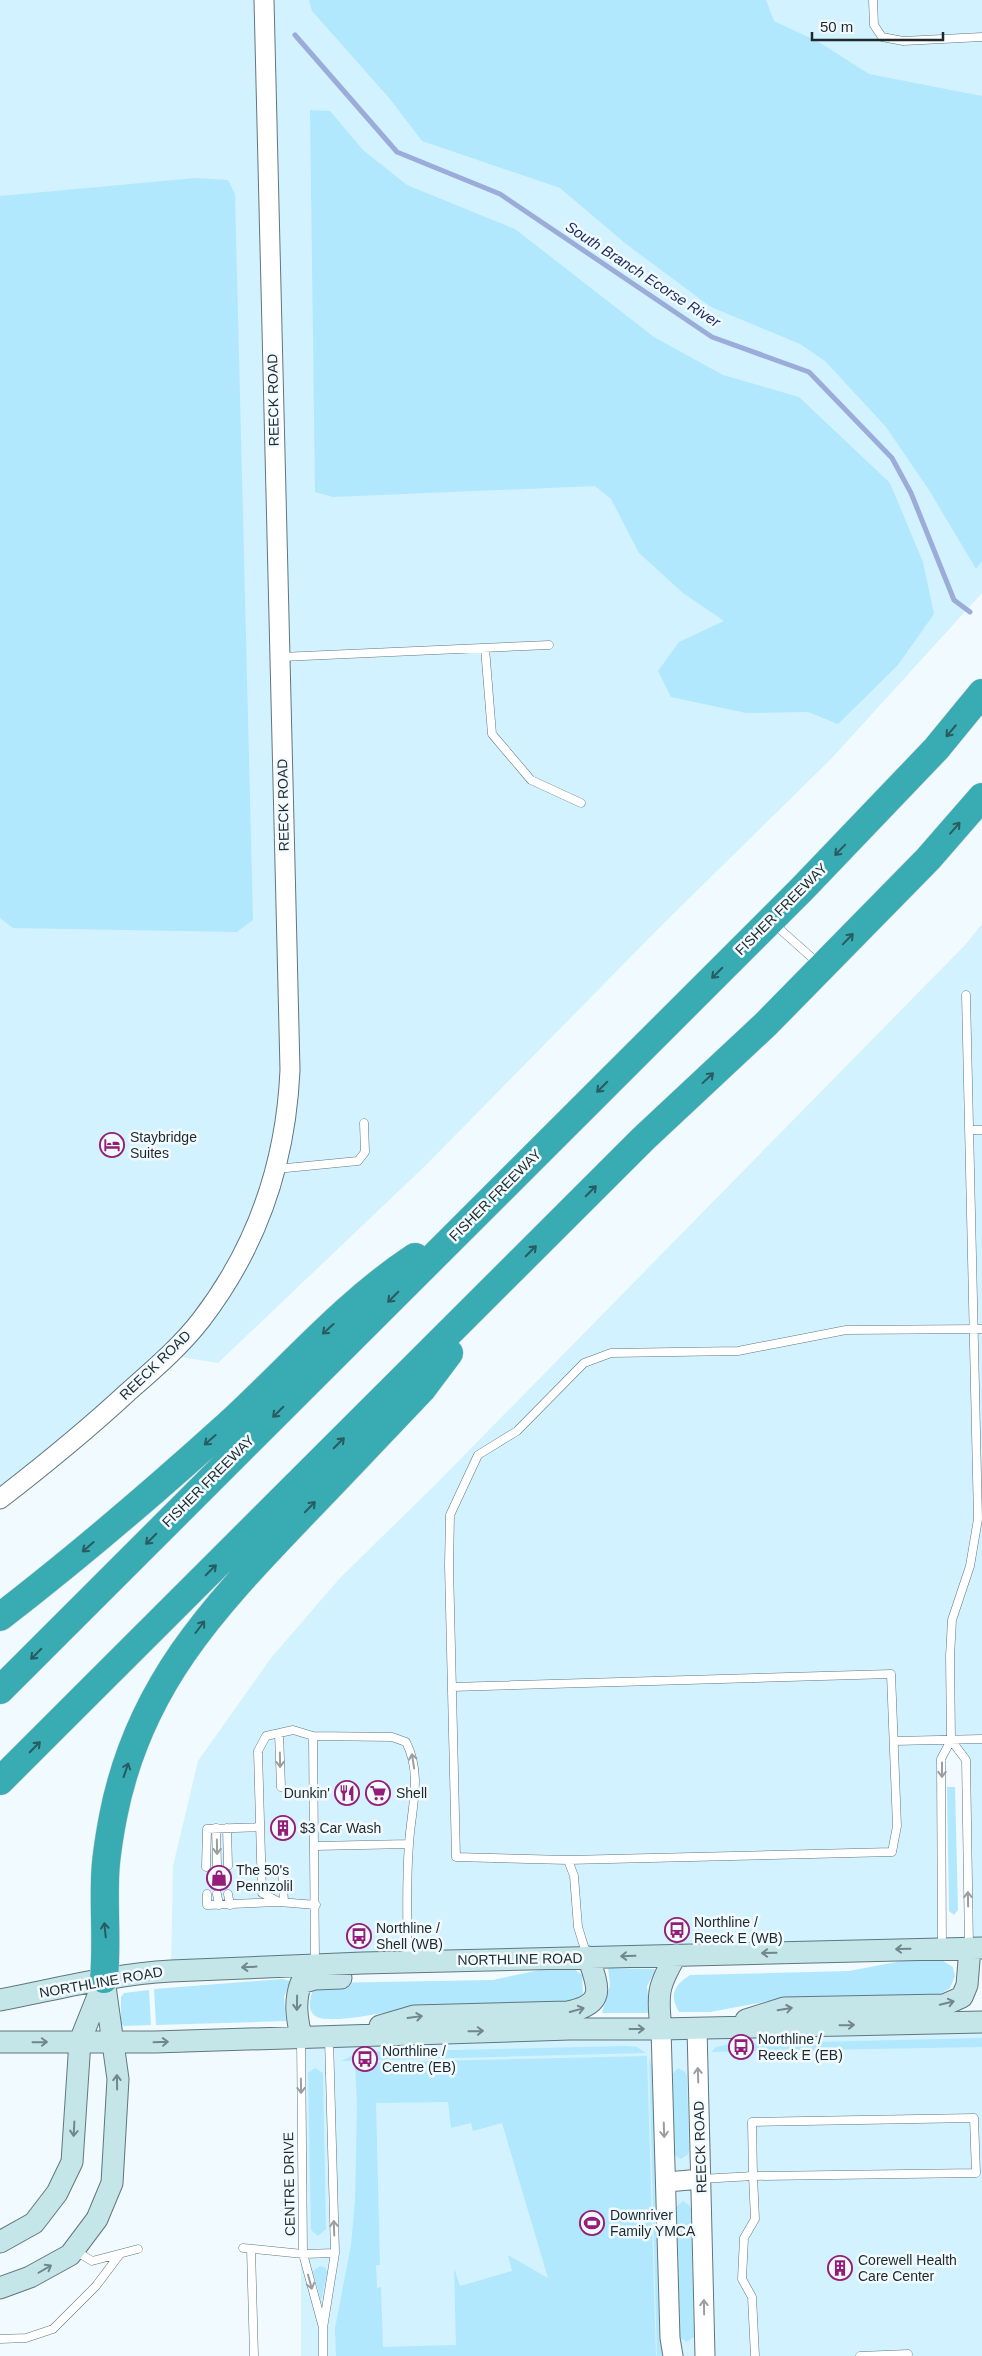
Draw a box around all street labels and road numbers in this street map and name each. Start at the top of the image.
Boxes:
street label: REECK ROAD [264,354,282,446]
street label: REECK ROAD [274,759,292,851]
street label: FISHER FREEWAY [732,859,831,958]
street label: FISHER FREEWAY [446,1145,545,1244]
street label: REECK ROAD [116,1327,194,1403]
street label: FISHER FREEWAY [159,1431,258,1530]
street label: NORTHLINE ROAD [457,1950,583,1968]
street label: NORTHLINE ROAD [38,1963,164,2001]
street label: REECK ROAD [690,2100,710,2194]
street label: CENTRE DRIVE [280,2132,298,2236]

